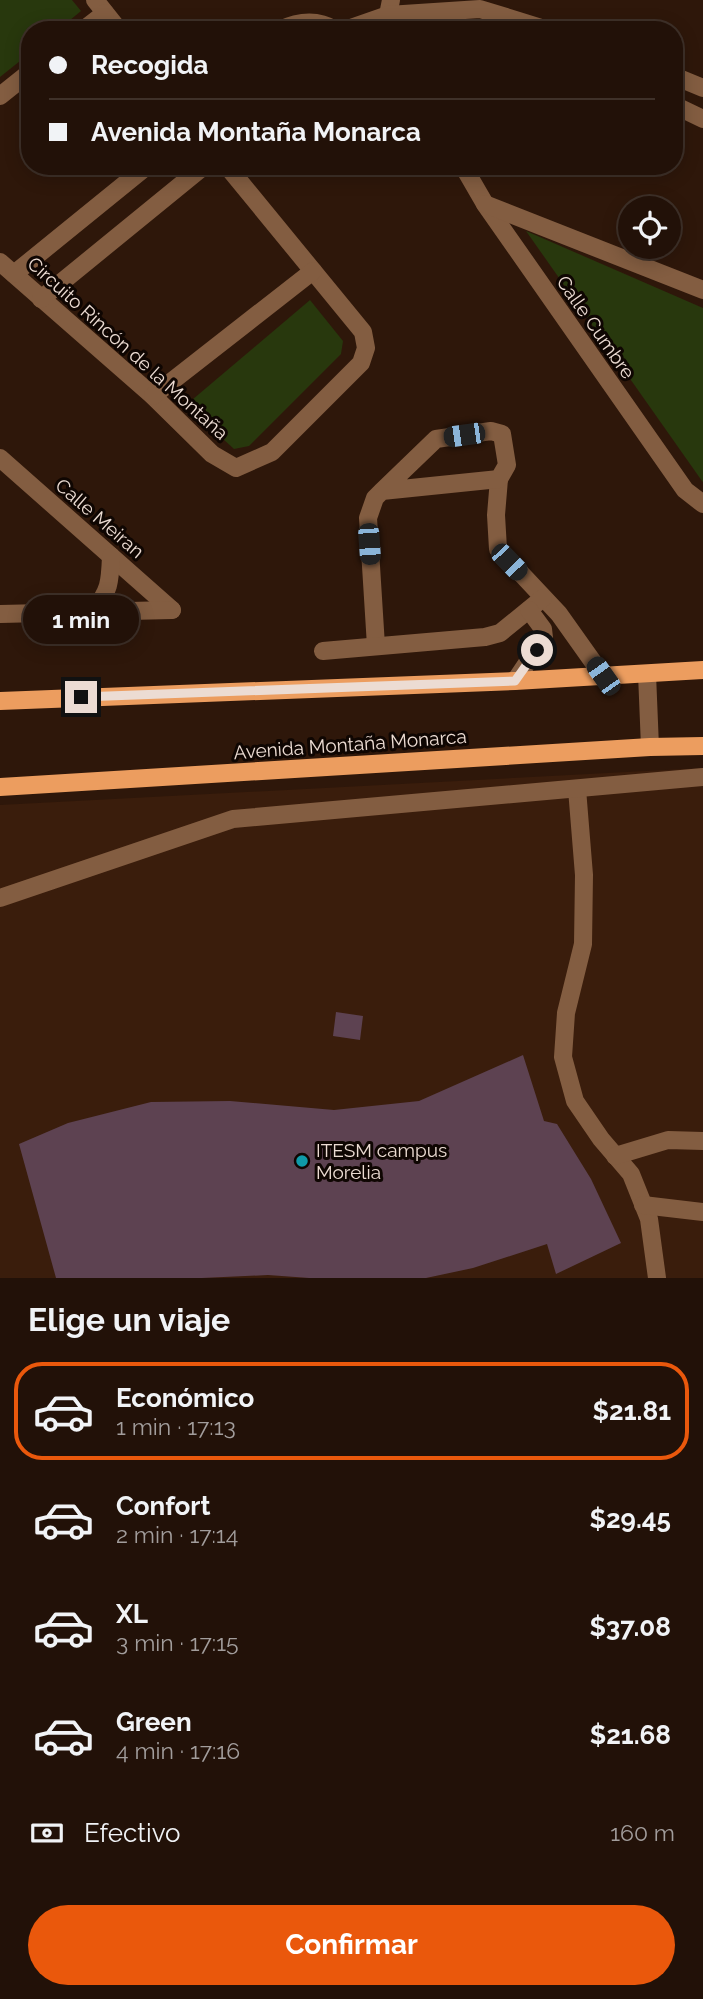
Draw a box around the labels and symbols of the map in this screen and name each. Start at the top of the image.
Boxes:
street label: Circuito Rincón de la Montaña [23,252,233,444]
street label: Calle Cumbre [552,271,640,383]
car [442,422,487,448]
street label: Calle Meiran [51,474,149,562]
car [358,522,381,566]
car [487,540,532,584]
callout: 1 min [23,596,139,644]
route start [521,634,553,666]
car [583,653,624,699]
route end [65,681,97,713]
street label: Avenida Montaña Monarca [233,725,467,763]
place label: ITESM campus Morelia [316,1139,447,1183]
marker: ITESM campus Morelia [294,1153,310,1169]

